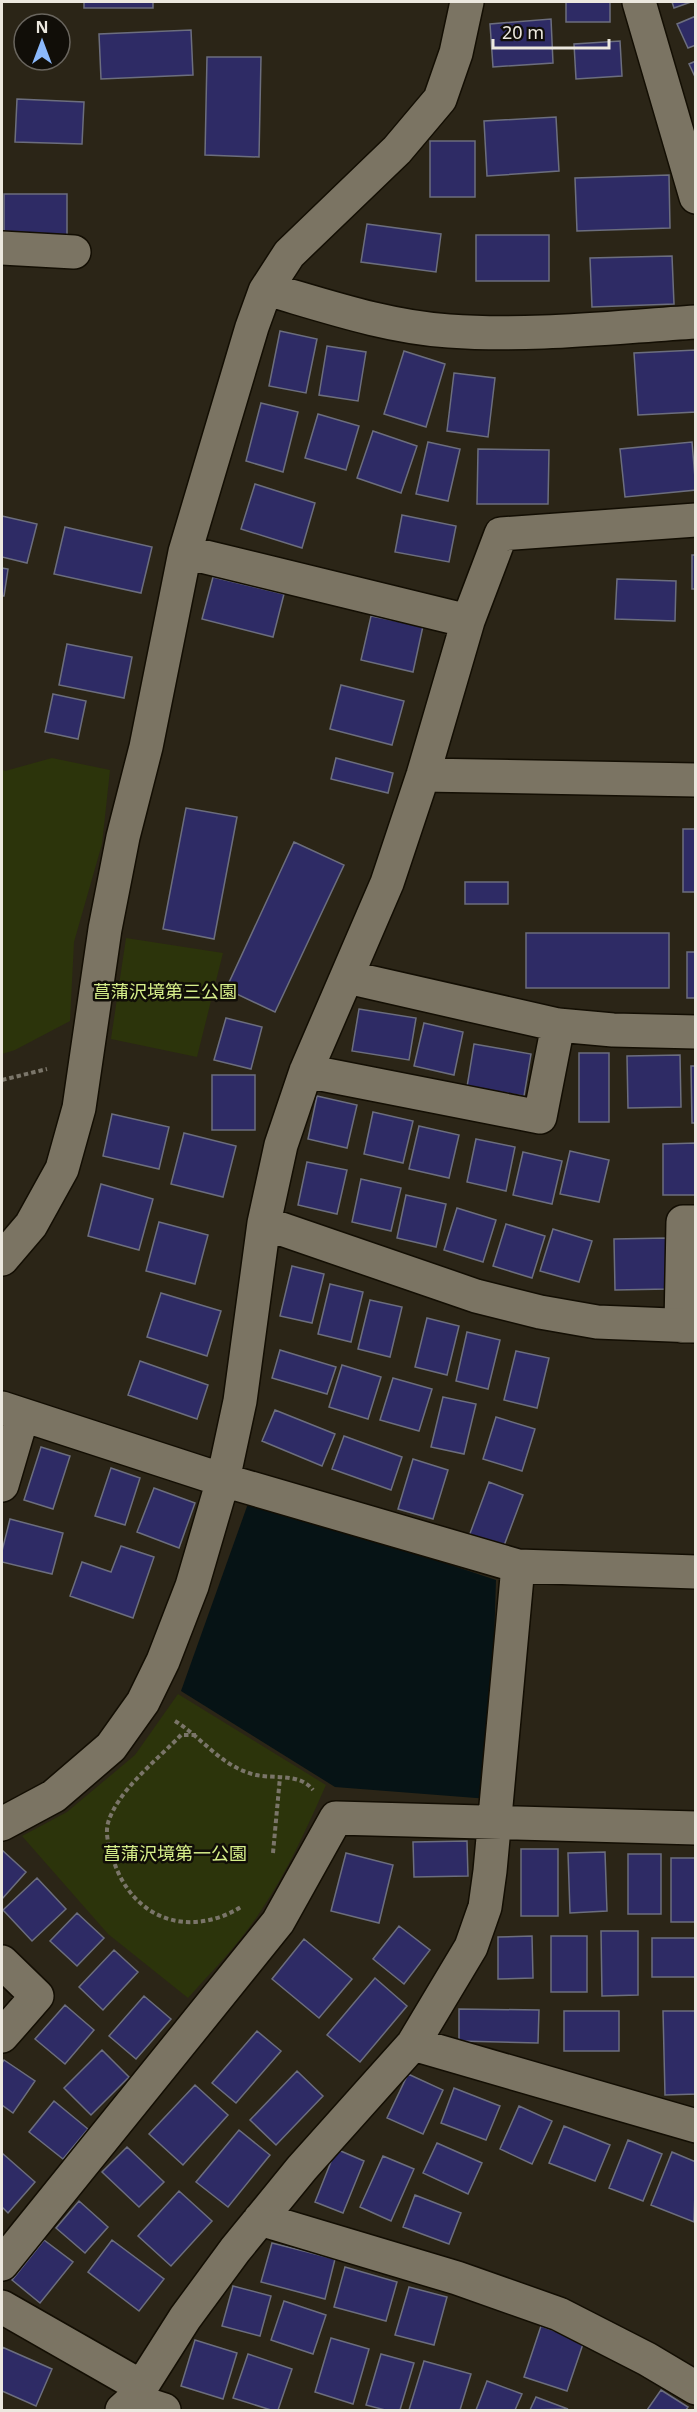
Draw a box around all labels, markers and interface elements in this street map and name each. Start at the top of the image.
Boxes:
north arrow [12,12,72,72]
scale bar [493,12,608,50]
text: N [35,16,49,38]
text: 20 m [502,20,544,44]
park label: 菖蒲沢境第三公園 [93,979,237,1003]
park label: 菖蒲沢境第一公園 [103,1841,247,1865]

